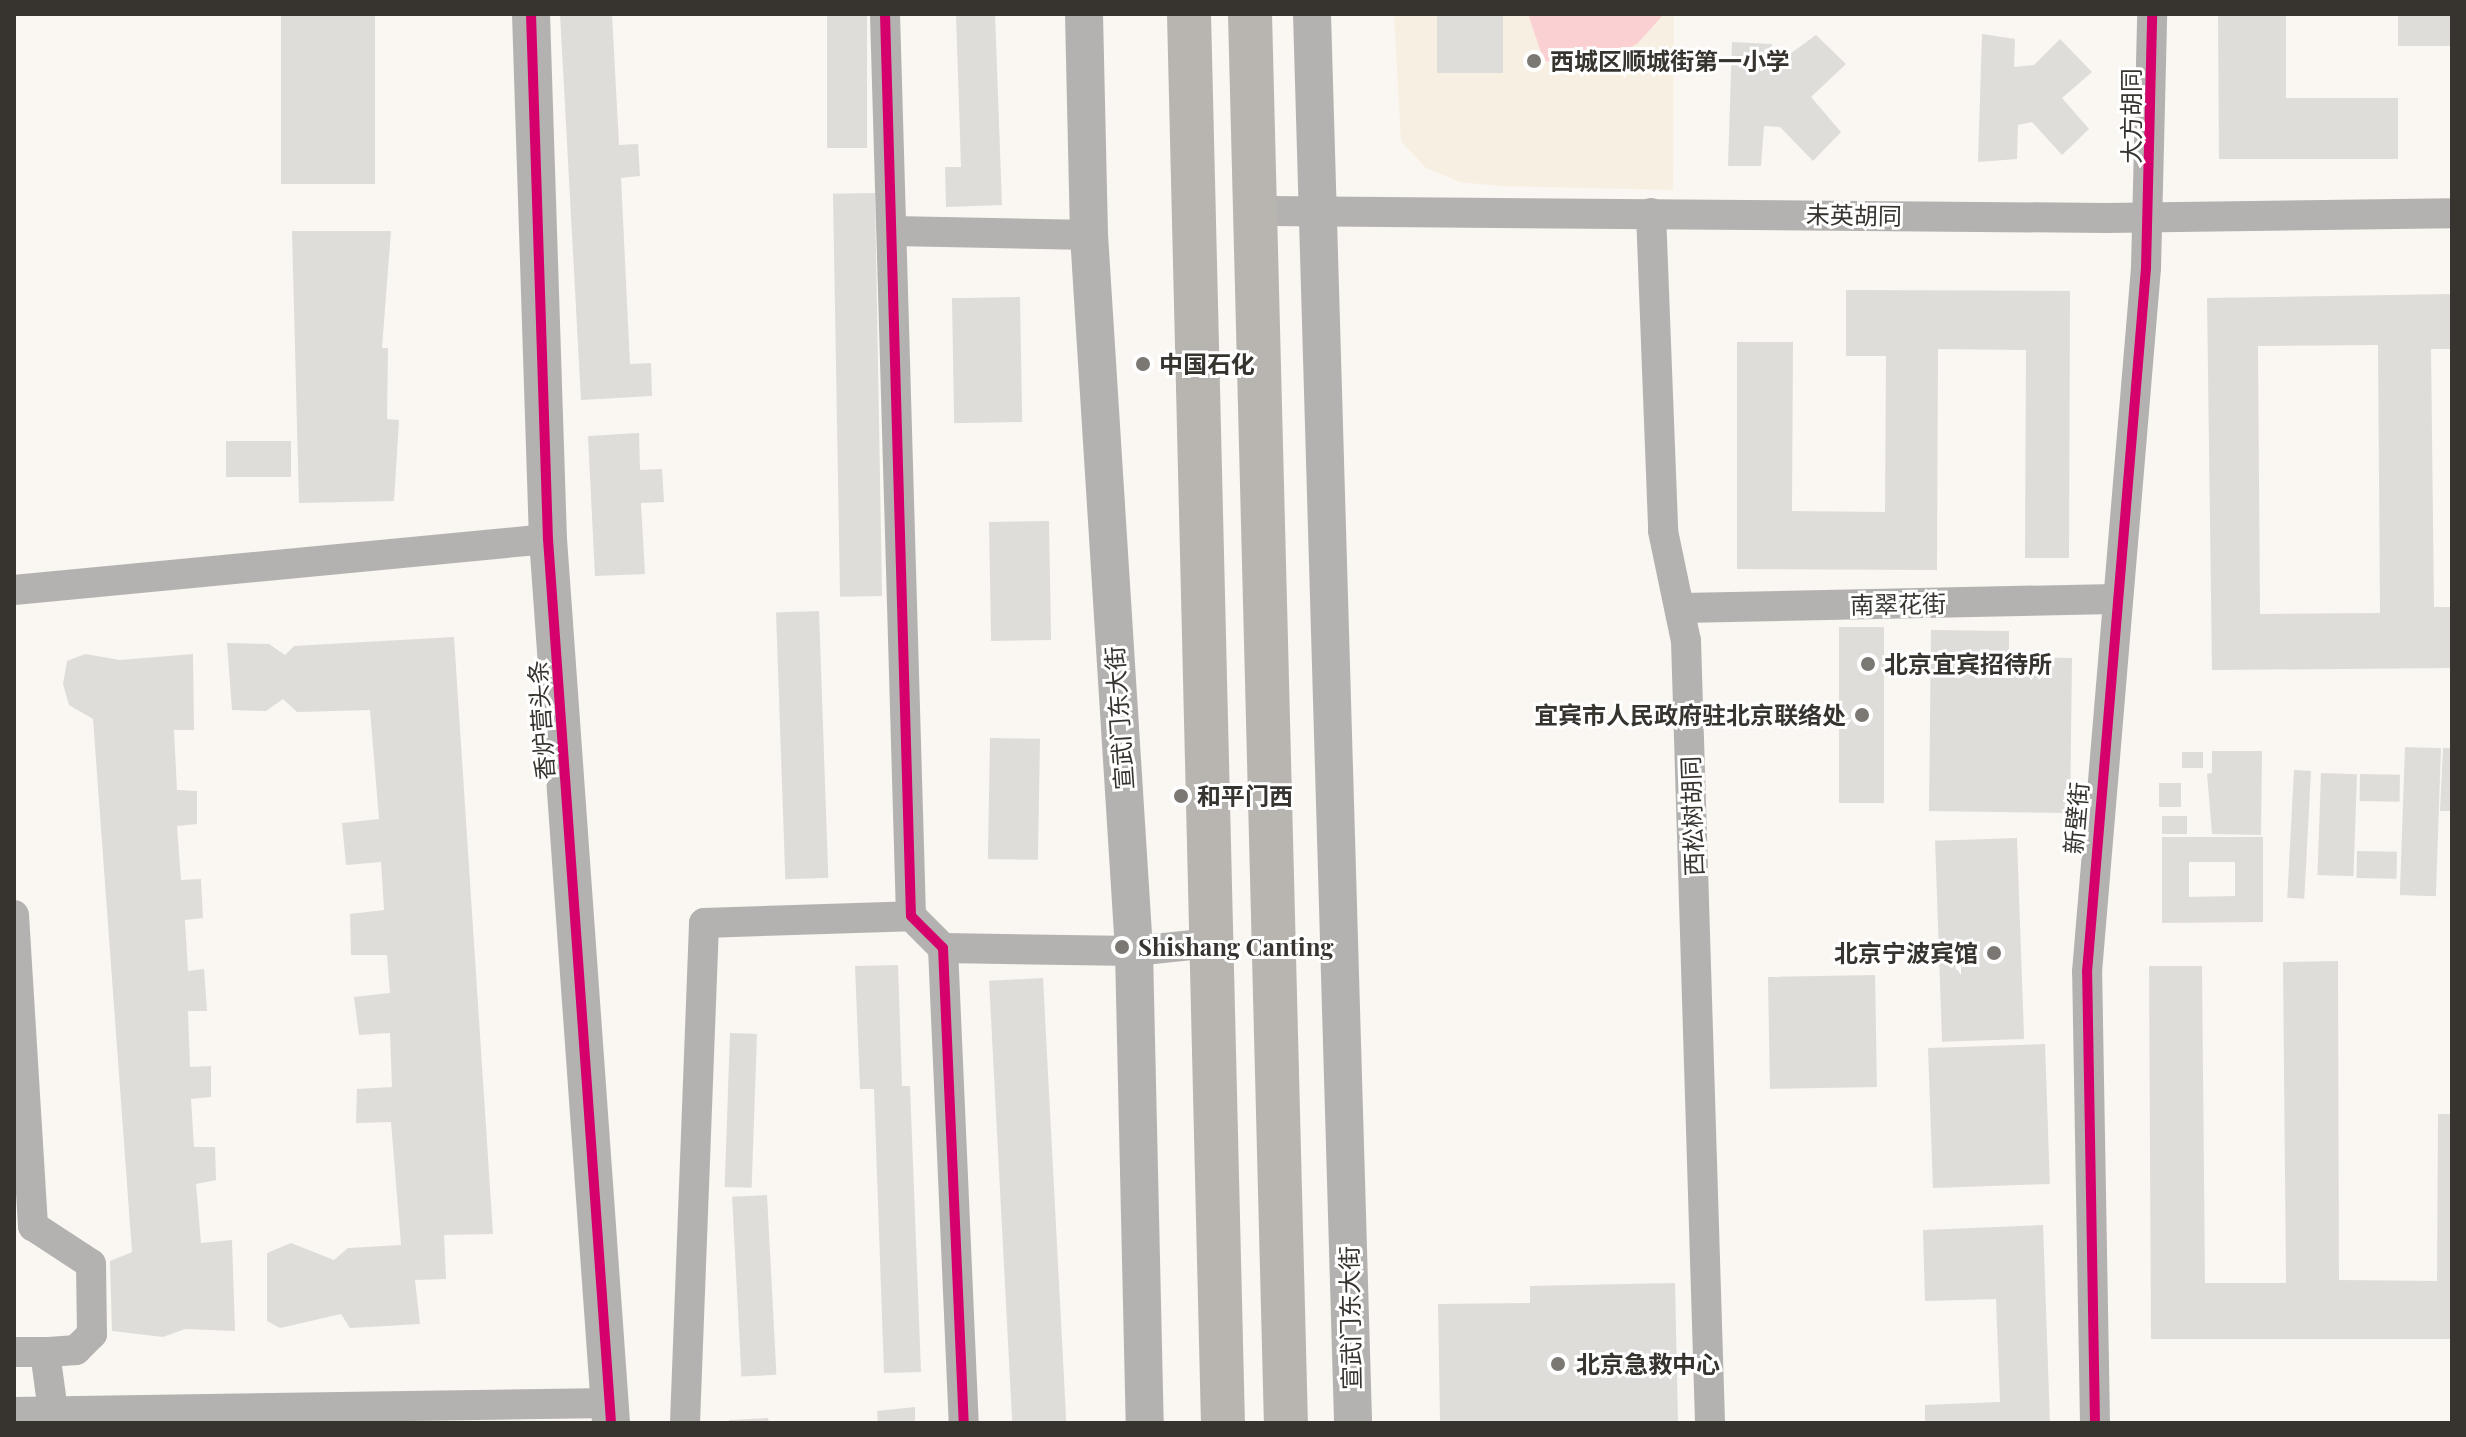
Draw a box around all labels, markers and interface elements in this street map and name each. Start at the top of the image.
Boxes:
place label: 西城区顺城街第一小学 [1550,47,1790,75]
marker: 西城区顺城街第一小学 [1525,52,1543,70]
street label: 大方胡同 [2117,68,2145,164]
street label: 未英胡同 [1806,200,1902,230]
place label: 中国石化 [1159,350,1255,378]
marker: 中国石化 [1134,355,1152,373]
street label: 南翠花街 [1850,589,1946,619]
street label: 宣武门东大街 [1100,645,1138,791]
place label: 北京宜宾招待所 [1884,650,2052,678]
marker: 北京宜宾招待所 [1859,655,1877,673]
street label: 香炉营头条 [522,659,560,781]
place label: 宜宾市人民政府驻北京联络处 [1534,701,1846,729]
marker: 宜宾市人民政府驻北京联络处 [1853,706,1871,724]
street label: 西松树胡同 [1676,756,1708,876]
street label: 新壁街 [2059,781,2093,855]
place label: 和平门西 [1197,782,1293,810]
marker: 和平门西 [1172,787,1190,805]
place label: Shishang Canting [1138,933,1334,961]
marker: Shishang Canting [1113,938,1131,956]
place label: 北京宁波宾馆 [1834,939,1978,967]
marker: 北京宁波宾馆 [1985,944,2003,962]
street label: 宣武门东大街 [1334,1246,1366,1390]
place label: 北京急救中心 [1576,1350,1720,1378]
marker: 北京急救中心 [1547,1353,1569,1375]

